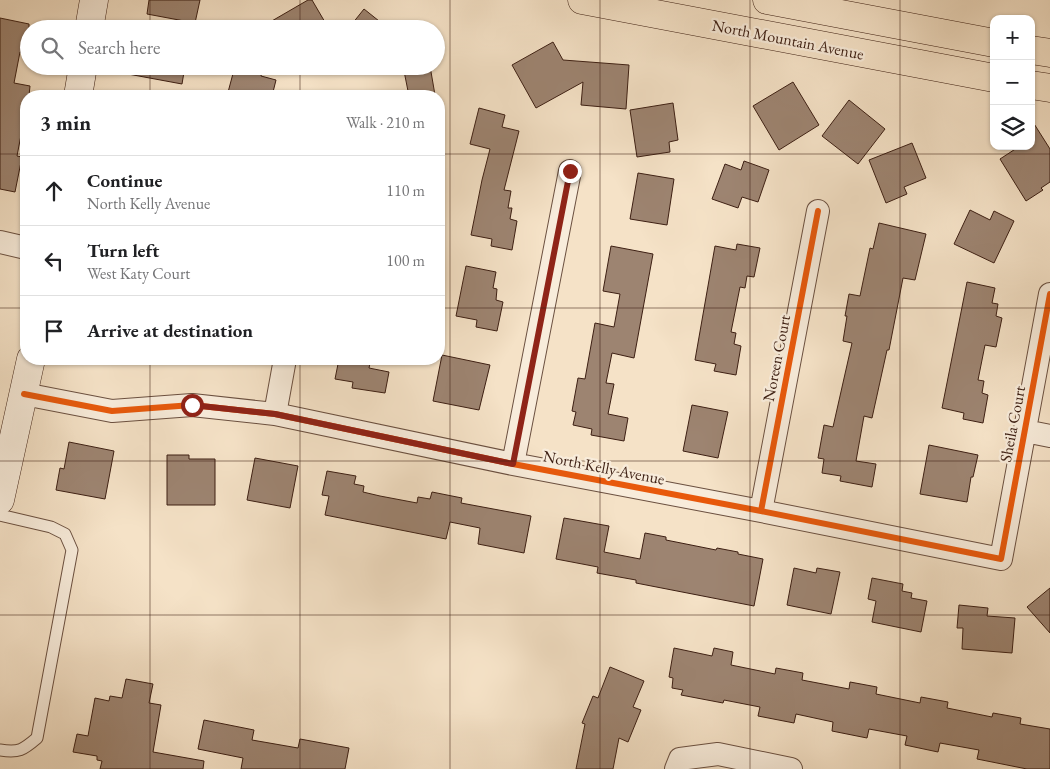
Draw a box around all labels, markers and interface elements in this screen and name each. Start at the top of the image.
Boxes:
street label: North Mountain Avenue [710,14,866,65]
map controls [990,15,1035,150]
button: + [990,15,1035,60]
search box [20,20,445,75]
icon: search [38,34,66,62]
text: Search here [78,35,160,60]
button: − [990,60,1035,105]
button: layers [990,105,1035,150]
text: 3 min [40,109,91,136]
text: Walk · 210 m [346,112,425,133]
route end [559,160,582,183]
text: Continue [87,168,162,193]
icon: ahead [40,177,68,205]
text: 110 m [386,180,425,201]
text: North Kelly Avenue [87,193,210,214]
text: Turn left [87,238,159,263]
icon: left [40,247,68,275]
text: 100 m [386,250,425,271]
text: West Katy Court [87,263,190,284]
street label: Noreen Court [758,313,795,403]
icon: arrive [40,317,68,345]
text: Arrive at destination [87,318,253,343]
street label: Sheila Court [995,384,1030,464]
route start [181,394,204,417]
street label: North Kelly Avenue [541,445,666,490]

